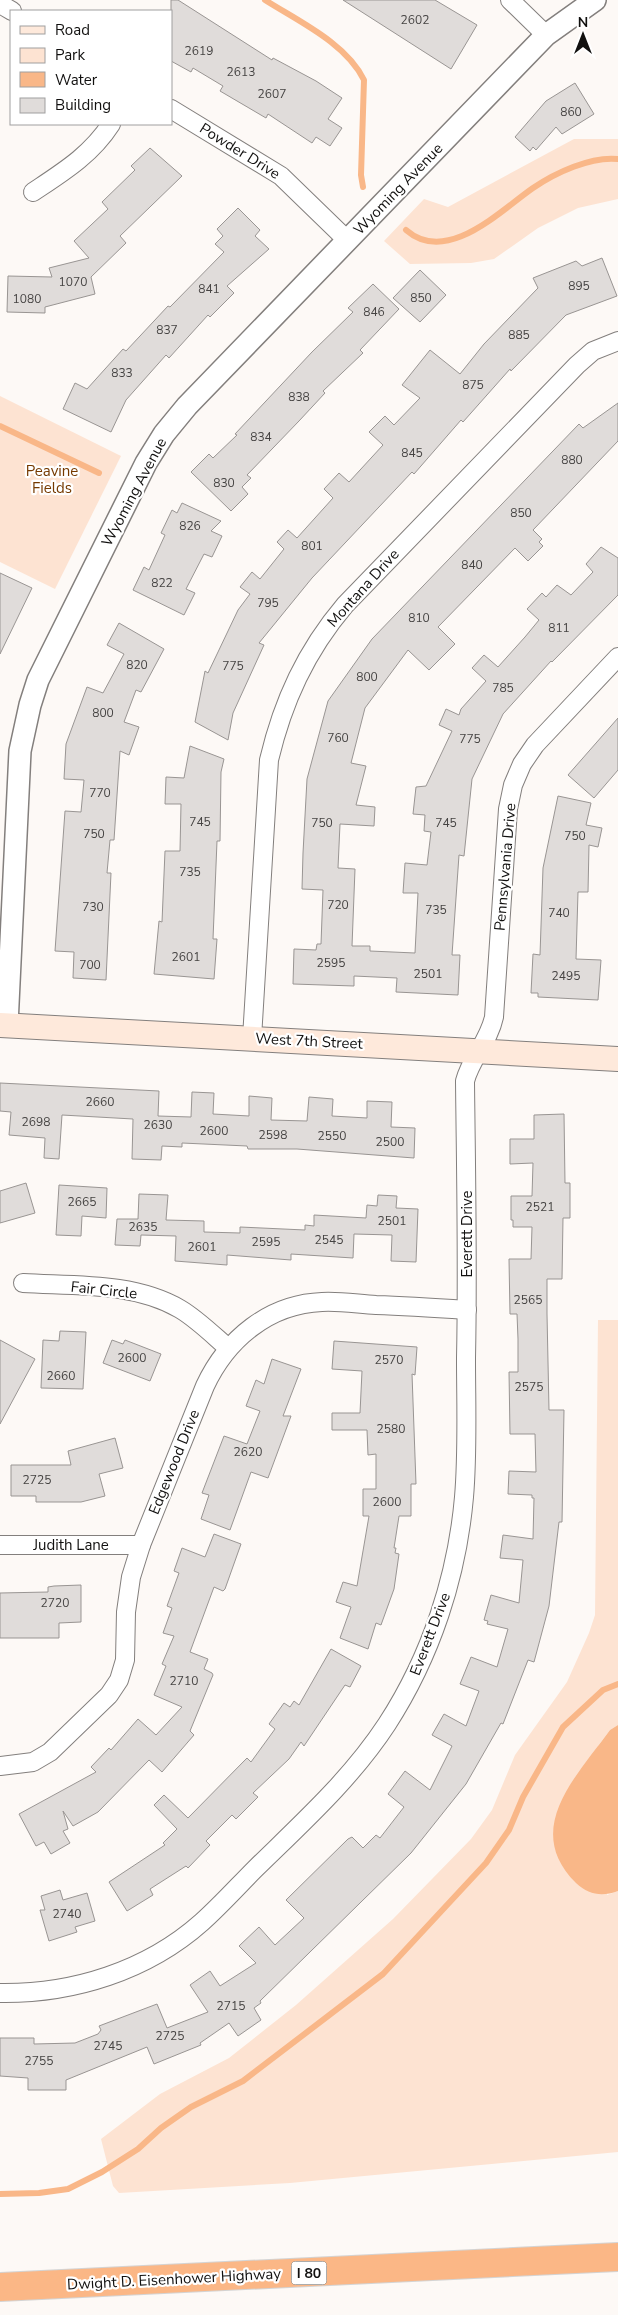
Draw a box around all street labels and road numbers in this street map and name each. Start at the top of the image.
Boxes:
street label: Powder Drive [196,118,284,184]
street label: Wyoming Avenue [349,139,447,239]
street label: Wyoming Avenue [97,434,171,550]
street label: Montana Drive [323,545,403,631]
street label: Pennsylvania Drive [489,802,521,932]
street label: West 7th Street [255,1028,364,1054]
street label: Everett Drive [457,1190,477,1278]
street label: Fair Circle [70,1277,138,1303]
street label: Edgewood Drive [144,1407,204,1517]
street label: Judith Lane [32,1535,109,1555]
street label: Everett Drive [405,1590,455,1678]
road number: I 80 [292,2262,326,2284]
street label: Dwight D. Eisenhower Highway [67,2263,282,2295]

